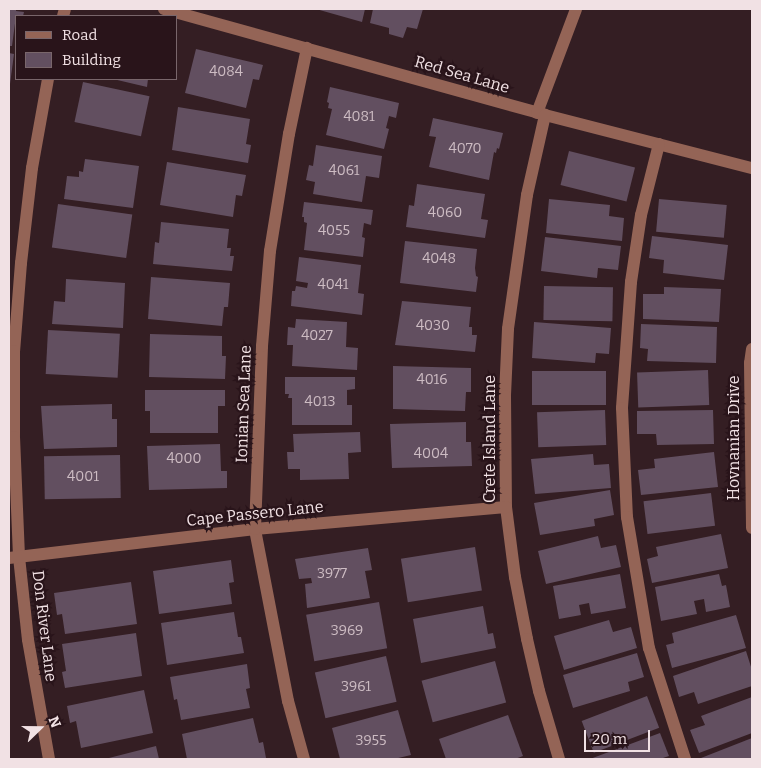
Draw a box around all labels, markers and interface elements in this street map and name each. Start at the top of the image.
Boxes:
legend [15,15,178,80]
text: Road [62,26,97,44]
text: Building [62,51,121,69]
street label: Red Sea Lane [412,52,512,98]
house number: 4084 [209,64,243,80]
house number: 4081 [343,109,375,125]
house number: 4070 [449,141,481,157]
house number: 4061 [329,163,359,179]
house number: 4060 [428,205,462,221]
house number: 4055 [318,223,350,239]
house number: 4048 [422,251,456,267]
house number: 4041 [317,277,349,293]
house number: 4030 [416,318,450,334]
house number: 4027 [301,328,333,344]
street label: Ionian Sea Lane [232,345,256,463]
house number: 4016 [416,372,448,388]
street label: Crete Island Lane [480,375,500,503]
street label: Hovnanian Drive [724,376,744,500]
house number: 4013 [305,394,335,410]
house number: 4004 [414,446,448,462]
house number: 4000 [166,451,202,467]
house number: 4001 [67,469,99,485]
street label: Cape Passero Lane [186,497,324,531]
house number: 3977 [317,566,347,582]
street label: Don River Lane [28,569,60,683]
house number: 3969 [331,623,363,639]
house number: 3961 [341,679,371,695]
north arrow [15,703,65,753]
text: N [44,714,64,730]
scale bar [586,720,652,752]
text: 20 m [592,730,627,748]
house number: 3955 [355,733,387,749]

